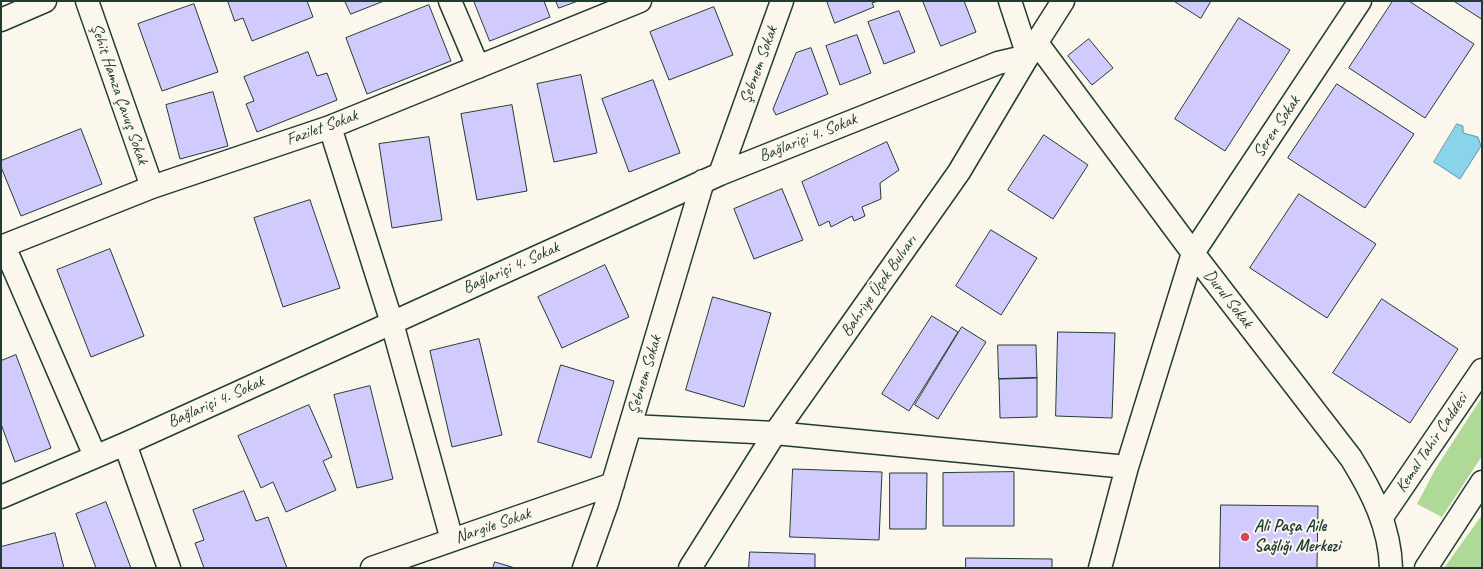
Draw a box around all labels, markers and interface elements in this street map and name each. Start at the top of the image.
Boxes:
street label: Şehit Hamza Çavuş Sokak [85,21,153,167]
street label: Şebnem Sokak [736,23,782,107]
street label: Seren Sokak [1249,92,1305,162]
street label: Fazilet Sokak [283,106,361,150]
street label: Bağlariçi 4. Sokak [756,109,860,167]
street label: Bahriye Üçok Bulvarı [836,231,922,341]
street label: Bağlariçi 4. Sokak [459,238,563,298]
street label: Durul Sokak [1199,266,1257,332]
street label: Şebnem Sokak [623,333,667,417]
street label: Bağlariçi 4. Sokak [164,372,268,432]
street label: Kemal Tahir Caddesi [1391,390,1473,496]
street label: Nargile Sokak [452,504,534,548]
place label: Ali Paşa Aile Sağlığı Merkezi [1254,517,1340,557]
marker: Ali Paşa Aile Sağlığı Merkezi [1239,531,1251,543]

